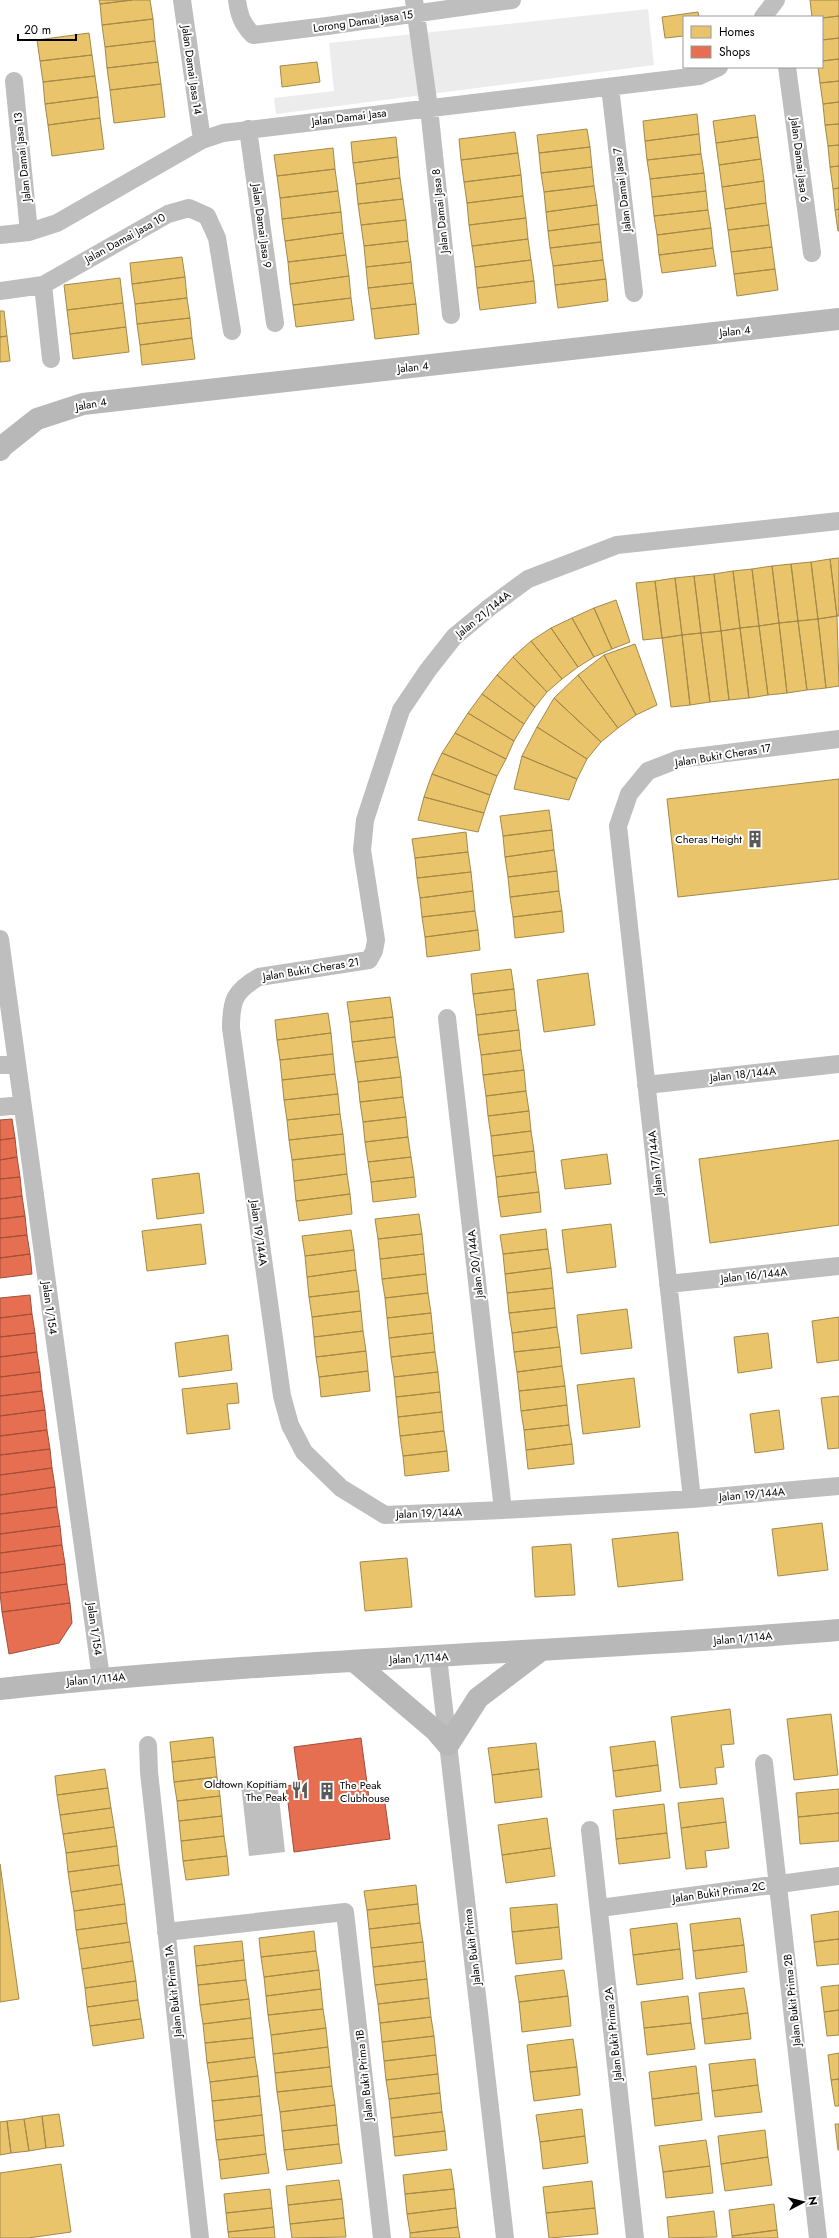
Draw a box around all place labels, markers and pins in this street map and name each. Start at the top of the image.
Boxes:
building icon: Cheras Height [745,829,765,849]
place label: Cheras Height [675,831,742,847]
place label: Oldtown Kopitiam The Peak [204,1776,287,1805]
place label: The Peak Clubhouse [340,1777,390,1806]
restaurant icon: Oldtown Kopitiam The Peak [290,1780,310,1800]
building icon: The Peak Clubhouse [317,1781,337,1801]

